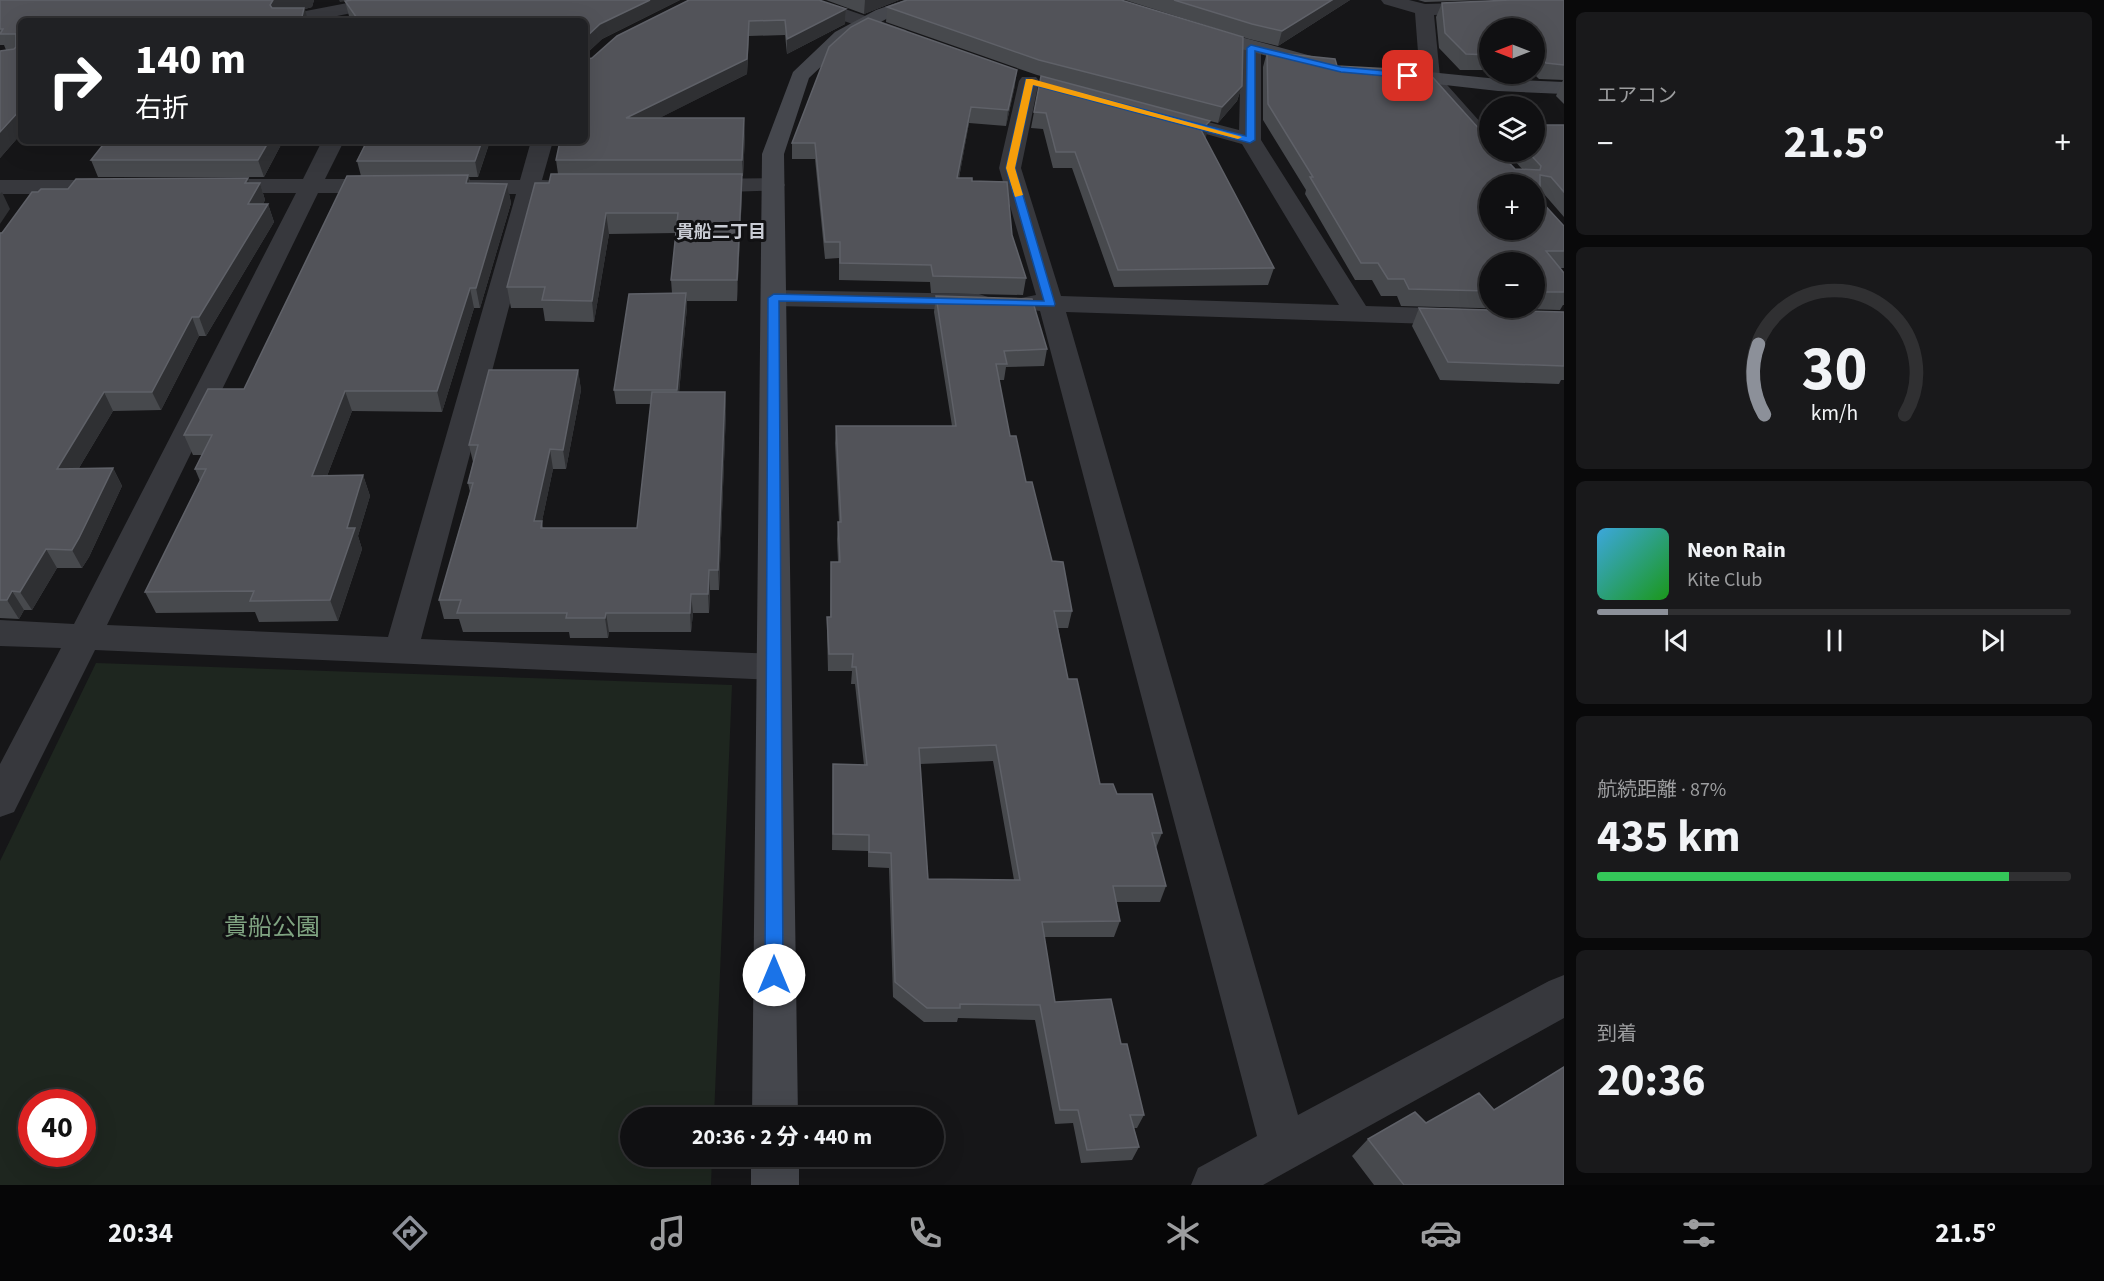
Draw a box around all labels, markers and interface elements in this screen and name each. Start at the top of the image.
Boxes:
north arrow [1479,18,1545,84]
map controls [1479,18,1545,318]
text: 140 m [135,30,246,90]
icon: right [36,42,114,120]
pin [1382,50,1433,101]
icon: arrive [1391,59,1424,92]
text: エアコン [1597,82,1677,110]
text: 右折 [135,89,189,128]
button: layers [1479,96,1545,162]
text: 21.5° [1783,111,1885,175]
text: − [1597,120,1613,167]
text: + [2055,120,2071,167]
button: + [1479,174,1545,240]
district label: 貴船二丁目 [676,220,766,245]
button: − [1479,252,1545,318]
text: 30 [1801,325,1867,414]
text: km/h [1810,398,1858,429]
text: Neon Rain [1687,534,1786,566]
text: Kite Club [1687,566,1762,594]
icon: previous [1660,624,1693,657]
icon: pause [1818,624,1851,657]
icon: next [1976,624,2009,657]
text: 航続距離 · 87% [1597,776,1726,804]
text: 435 km [1597,805,1741,869]
park label: 貴船公園 [224,910,320,945]
position arrow [742,943,806,1007]
text: 到着 [1597,1020,1637,1048]
text: 20:36 [1597,1049,1706,1113]
speed limit sign: 40 [18,1089,96,1167]
text: 20:36 · 2 分 · 440 m [692,1121,872,1153]
icon: directions [389,1212,431,1254]
icon: music [647,1212,689,1254]
icon: phone [904,1212,946,1254]
icon: climate [1162,1212,1204,1254]
icon: car [1420,1212,1462,1254]
icon: filters [1678,1212,1720,1254]
text: 20:34 [108,1214,173,1253]
text: 21.5° [1935,1214,1996,1253]

